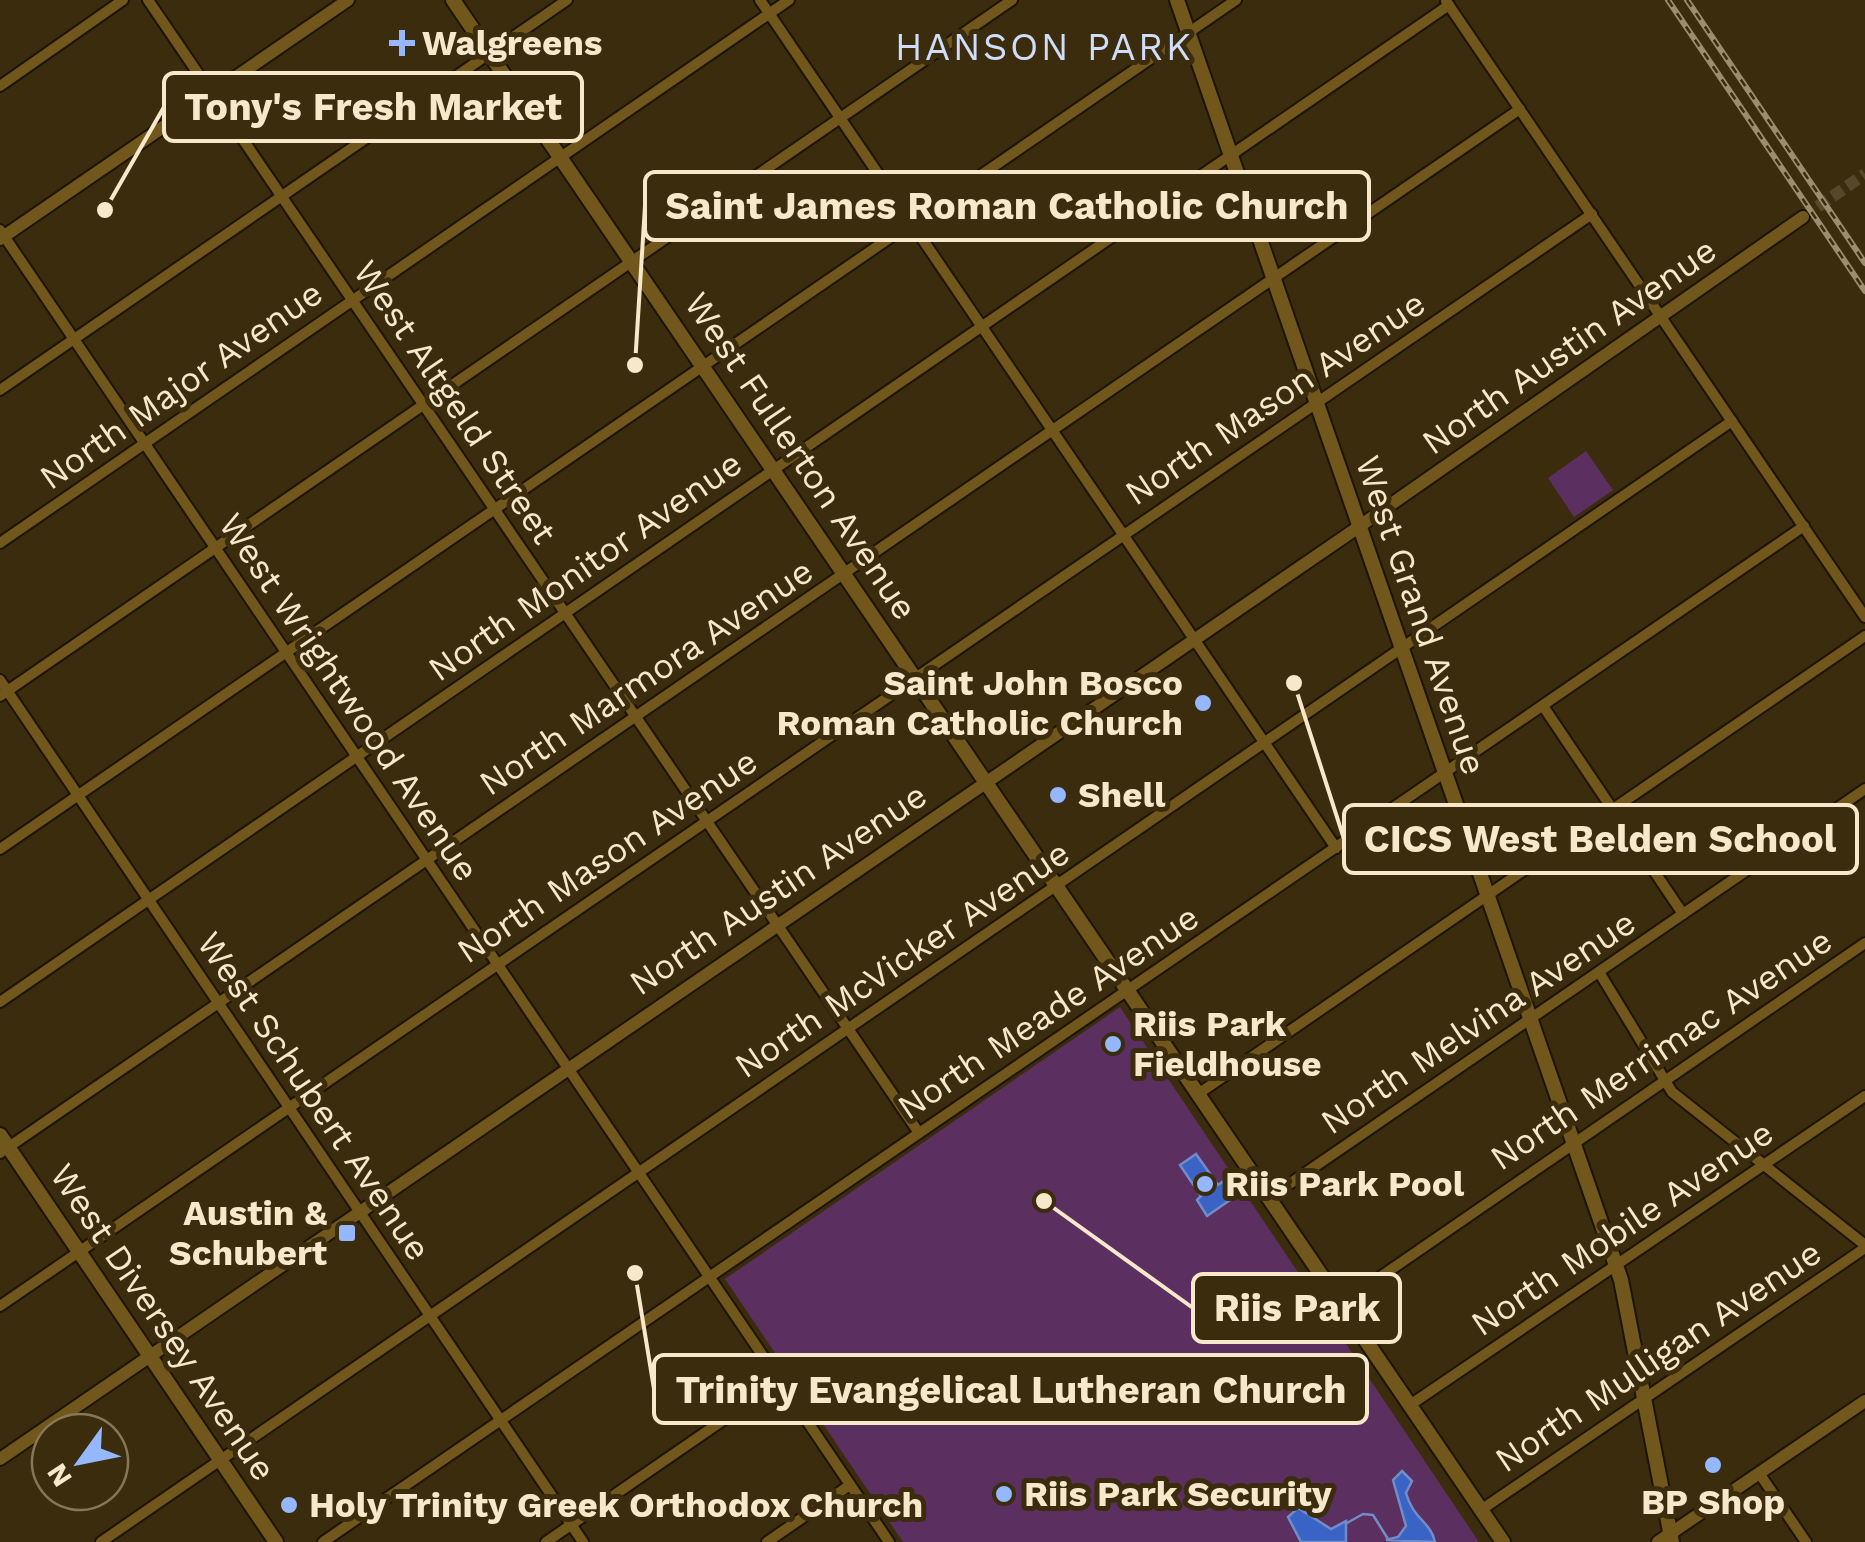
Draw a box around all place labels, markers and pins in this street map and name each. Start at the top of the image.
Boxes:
place label: Walgreens [422,22,603,64]
marker: Walgreens [391,32,413,54]
callout: Tony's Fresh Market [164,73,582,141]
callout: Saint James Roman Catholic Church [645,172,1369,240]
place label: Saint John Bosco Roman Catholic Church [776,662,1183,744]
marker: Saint John Bosco Roman Catholic Church [1192,692,1214,714]
place label: Shell [1078,774,1166,816]
marker: Shell [1047,784,1069,806]
callout: CICS West Belden School [1344,805,1857,873]
place label: Riis Park Fieldhouse [1133,1003,1321,1085]
marker: Riis Park Fieldhouse [1102,1033,1124,1055]
place label: Riis Park Pool [1225,1163,1465,1205]
marker: Riis Park Pool [1194,1173,1216,1195]
place label: Austin & Schubert [169,1192,327,1274]
marker: Austin & Schubert [336,1222,358,1244]
callout: Riis Park [1193,1274,1400,1342]
callout: Trinity Evangelical Lutheran Church [654,1355,1367,1423]
marker: BP Shop [1702,1454,1724,1476]
place label: Riis Park Security [1024,1473,1332,1515]
place label: BP Shop [1641,1481,1785,1523]
marker: Riis Park Security [993,1483,1015,1505]
place label: Holy Trinity Greek Orthodox Church [309,1484,923,1526]
marker: Holy Trinity Greek Orthodox Church [278,1494,300,1516]

